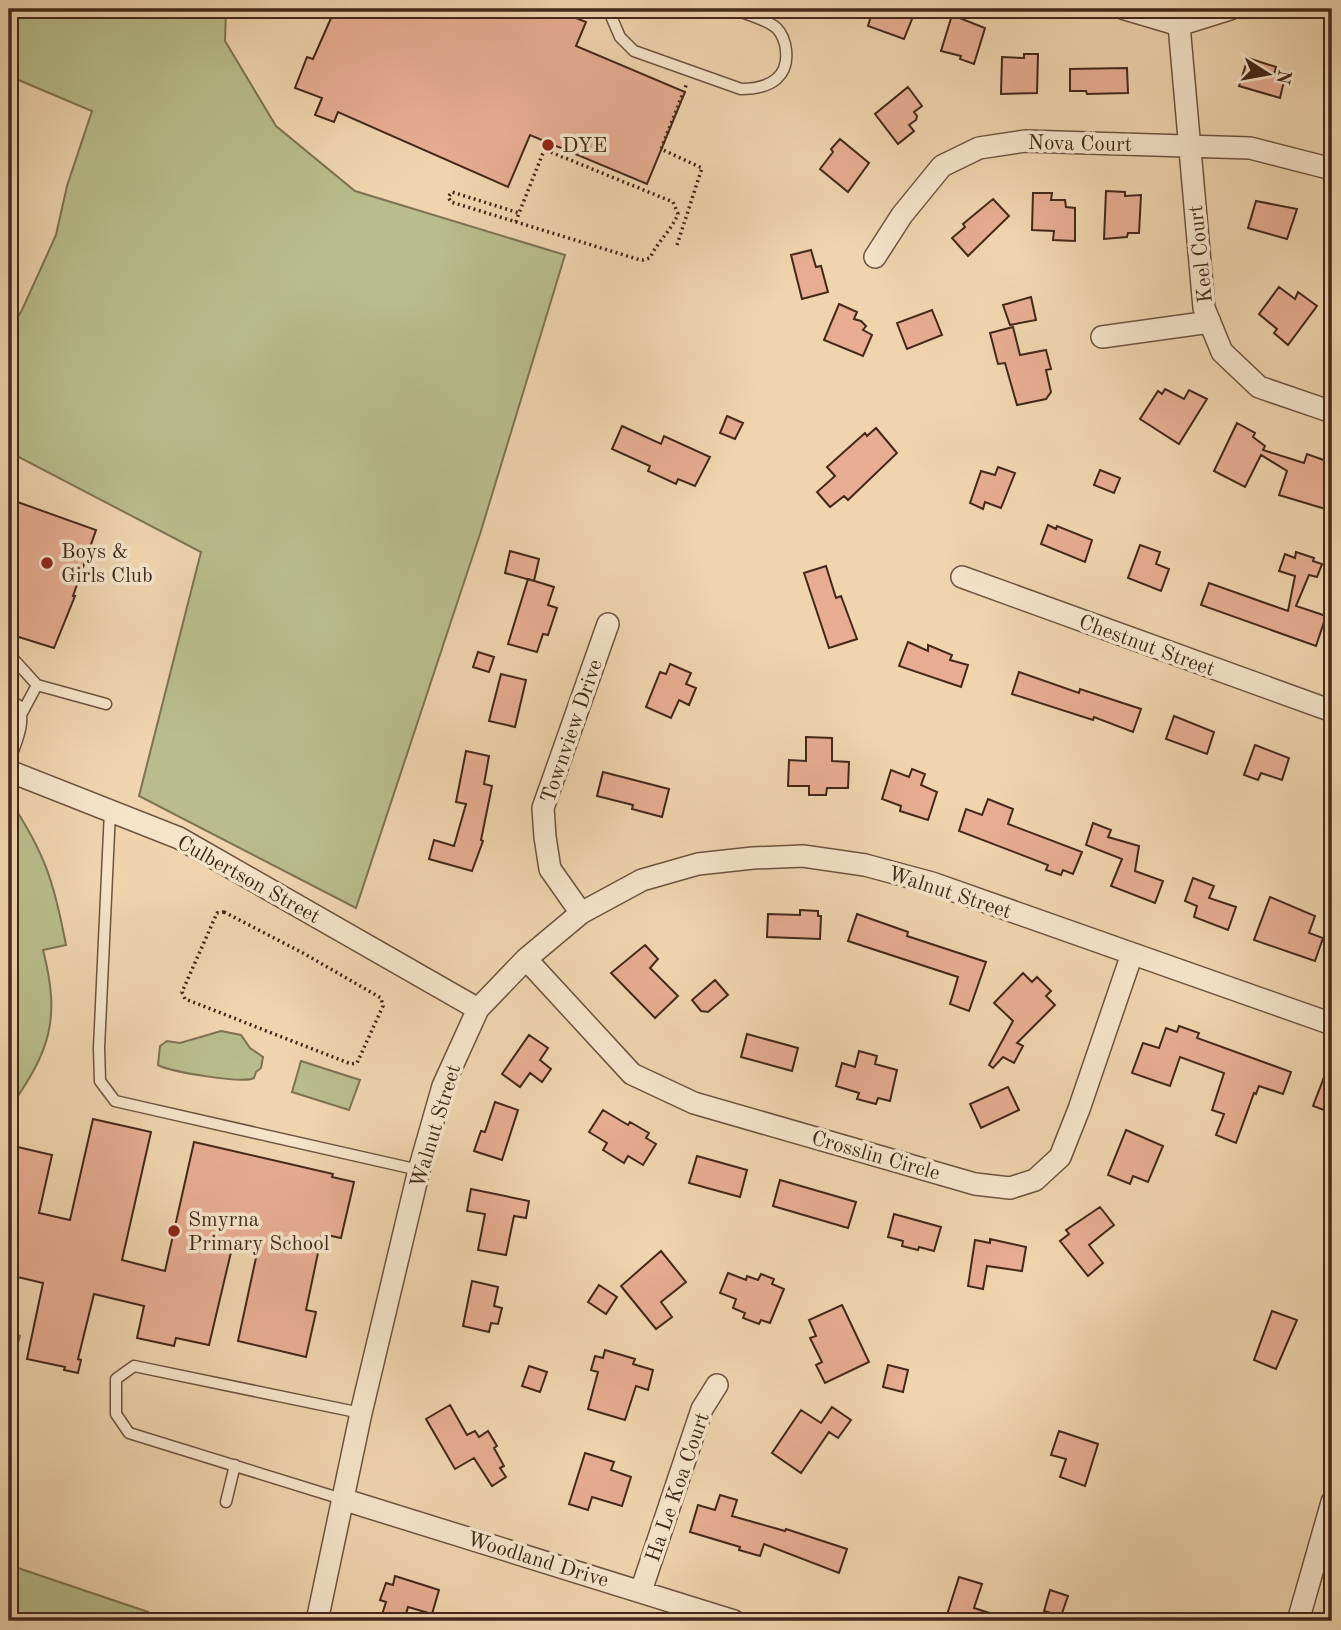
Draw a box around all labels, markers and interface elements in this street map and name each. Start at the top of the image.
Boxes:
north arrow [1232,38,1302,108]
text: N [1271,68,1293,86]
street label: Nova Court [1028,133,1132,156]
place label: DYE [562,136,607,157]
marker: DYE [540,137,556,153]
street label: Keel Court [1186,204,1217,304]
place label: Boys & Girls Club [61,542,153,587]
marker: Boys & Girls Club [39,555,55,571]
street label: Chestnut Street [1076,612,1217,681]
street label: Townview Drive [538,657,607,806]
street label: Culbertson Street [173,832,323,928]
street label: Walnut Street [885,864,1014,923]
street label: Walnut Street [408,1062,465,1191]
street label: Crosslin Circle [809,1128,942,1185]
place label: Smyrna Primary School [188,1210,330,1255]
marker: Smyrna Primary School [166,1223,182,1239]
street label: Ha Le Koa Court [643,1410,714,1565]
street label: Woodland Drive [464,1529,611,1592]

